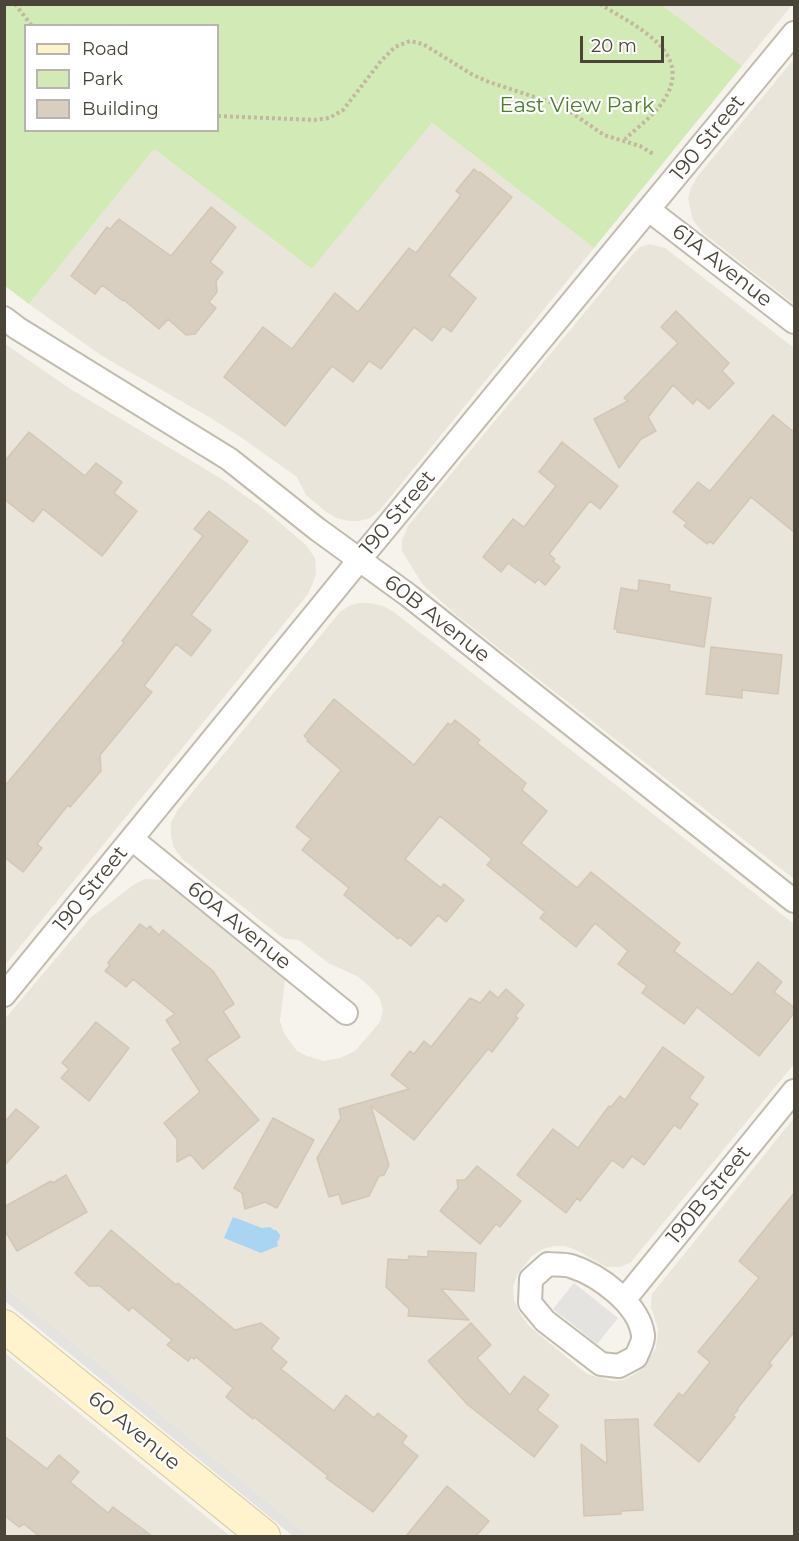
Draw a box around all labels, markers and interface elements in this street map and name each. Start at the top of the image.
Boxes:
legend [24,24,219,132]
scale bar [583,24,667,62]
text: 20 m [591,35,637,57]
text: Road [82,38,129,60]
text: Park [82,68,123,90]
street label: 190 Street [666,90,750,186]
park label: East View Park [500,93,654,119]
text: Building [82,98,159,120]
street label: 61A Avenue [667,219,777,313]
street label: 190 Street [355,465,441,561]
street label: 60B Avenue [379,570,495,668]
street label: 190 Street [49,841,133,937]
street label: 60A Avenue [182,876,296,976]
street label: 190B Street [662,1141,756,1249]
street label: 60 Avenue [83,1386,185,1476]

